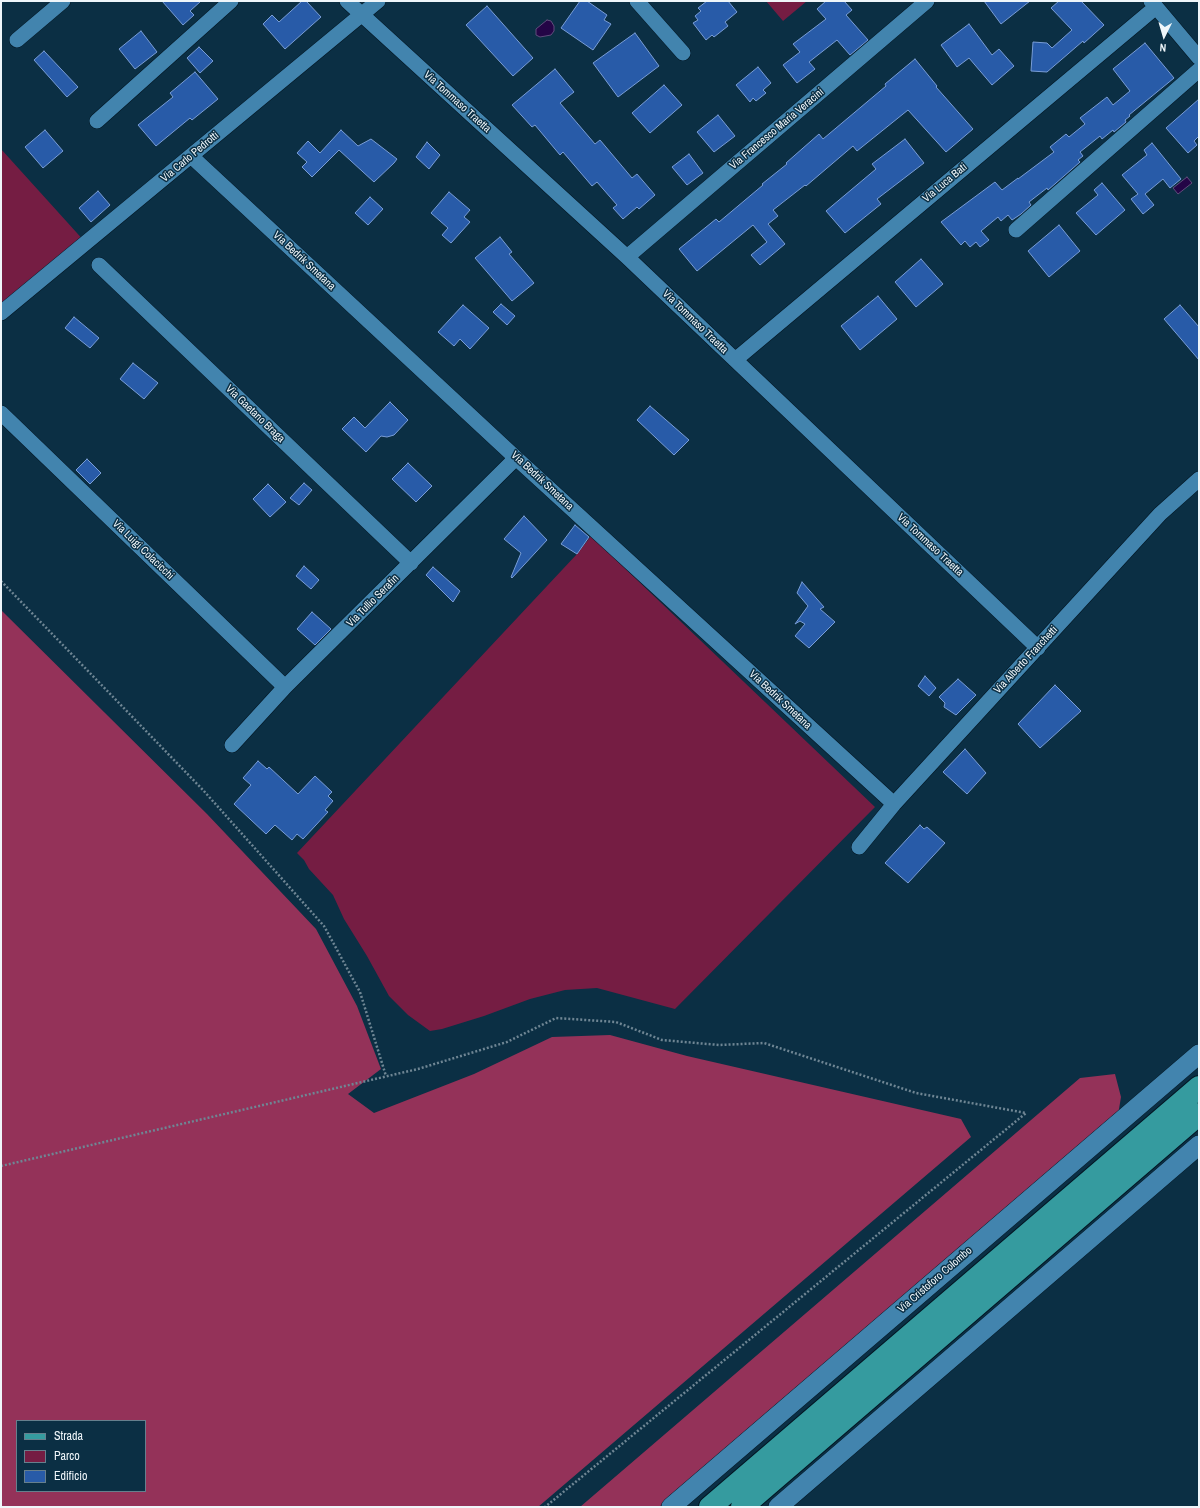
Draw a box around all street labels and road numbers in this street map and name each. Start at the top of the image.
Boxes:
street label: Via Tommaso Traetta [421,68,493,136]
street label: Via Francesco Maria Veracini [727,86,827,172]
street label: Via Carlo Pedrotti [158,129,222,185]
street label: Via Luca Bati [920,161,970,205]
street label: Via Bedrik Smetana [270,229,338,293]
street label: Via Tommaso Traetta [660,287,730,357]
street label: Via Gaetano Braga [223,382,287,446]
street label: Via Bedrik Smetana [508,449,576,513]
street label: Via Tommaso Traetta [894,511,966,579]
street label: Via Luigi Colacicchi [109,517,177,583]
street label: Via Tullio Serafin [344,572,402,630]
street label: Via Alberto Franchetti [991,623,1061,697]
street label: Via Bedrik Smetana [746,668,814,732]
street label: Via Cristoforo Colombo [895,1244,975,1316]

